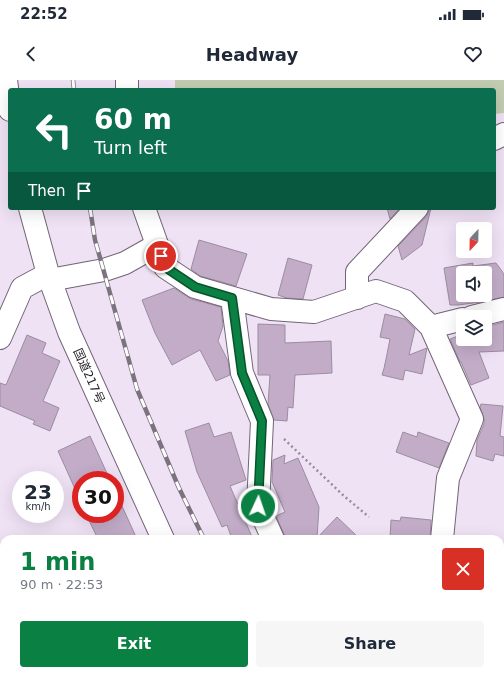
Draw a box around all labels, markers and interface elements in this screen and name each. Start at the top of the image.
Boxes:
text: 22:52 [20,5,68,23]
icon: back [20,43,42,65]
icon: heart [462,43,484,65]
text: Headway [206,44,298,65]
text: 60 m [94,103,172,136]
icon: left [28,104,80,156]
text: Turn left [94,137,167,158]
icon: arrive [73,180,95,202]
text: Then [28,182,65,200]
north arrow [456,222,492,258]
map controls [456,222,492,346]
pin [144,239,178,273]
icon: arrive [150,245,172,267]
button: sound [456,266,492,302]
button: layers [456,310,492,346]
street label: 国道217号 [71,346,107,406]
speed limit sign: 30 [72,471,124,523]
text: 23 [24,480,52,504]
position arrow [237,485,279,527]
text: km/h [25,501,51,512]
text: 1 min [20,548,95,576]
button: close [442,548,484,590]
text: 90 m · 22:53 [20,577,103,592]
button: Exit [20,621,248,667]
button: Share [256,621,484,667]

